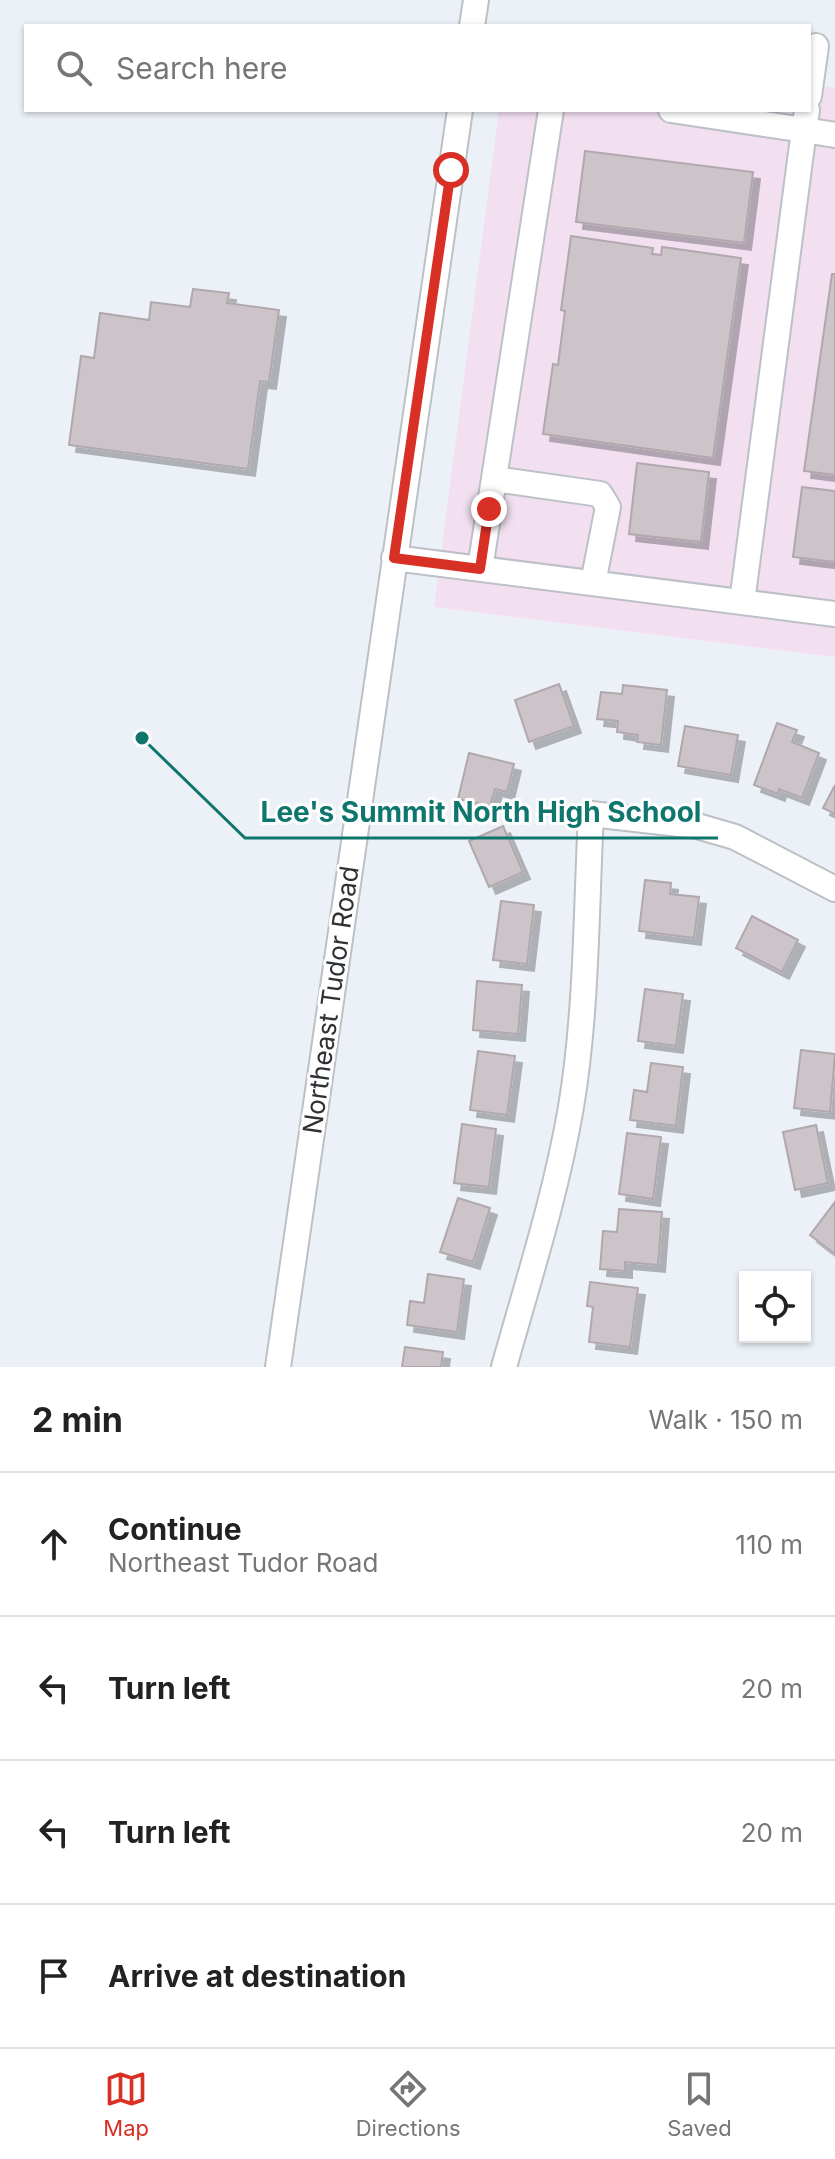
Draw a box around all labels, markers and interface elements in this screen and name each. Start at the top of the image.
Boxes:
search box [24,24,811,112]
icon: search [52,46,96,90]
text: Search here [116,50,288,86]
route start [433,152,469,188]
route end [471,491,507,527]
callout: Lee's Summit North High School [245,786,718,838]
text: Lee's Summit North High School [261,795,701,829]
street label: Northeast Tudor Road [296,864,365,1136]
map controls [739,1271,811,1343]
button: locate [739,1271,811,1343]
text: 2 min [32,1399,123,1440]
text: Walk · 150 m [649,1404,803,1435]
text: Continue [108,1511,242,1547]
icon: ahead [32,1522,76,1566]
text: 110 m [735,1529,803,1560]
text: Northeast Tudor Road [108,1547,378,1578]
icon: left [32,1666,76,1710]
text: Turn left [108,1670,230,1706]
text: 20 m [741,1673,803,1704]
icon: left [32,1810,76,1854]
text: Turn left [108,1814,230,1850]
text: 20 m [741,1817,803,1848]
icon: arrive [32,1954,76,1998]
text: Arrive at destination [108,1958,406,1994]
tab: Map [103,2067,149,2141]
tab: Directions [356,2067,461,2141]
tab: Saved [667,2067,732,2141]

